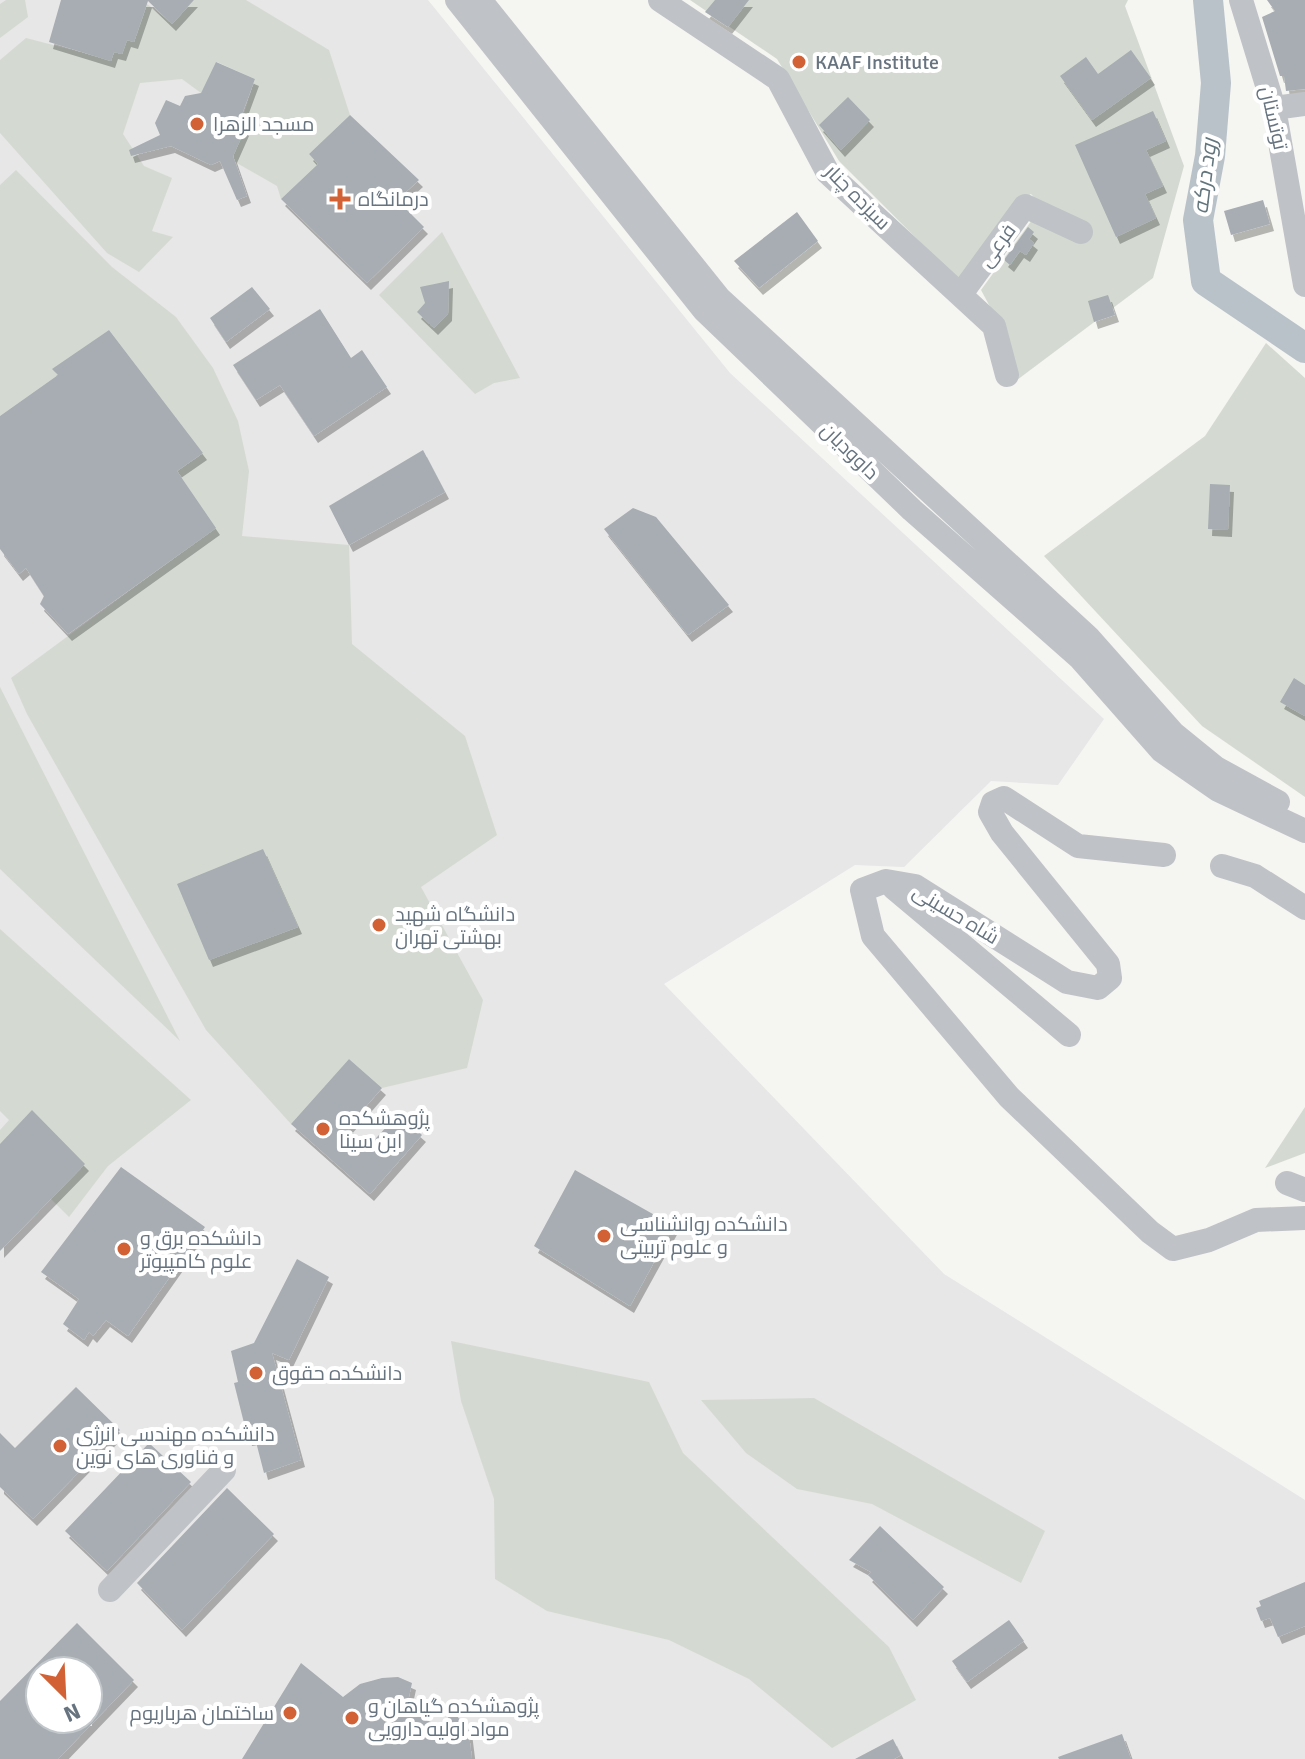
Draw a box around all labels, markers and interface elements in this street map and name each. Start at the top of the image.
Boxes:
place label: KAAF Institute [815,50,939,75]
marker: KAAF Institute [790,53,808,71]
street label: توتستان [1254,84,1293,153]
place label: مسجد الزهرا [213,112,314,137]
marker: مسجد الزهرا [188,115,206,133]
water label: رود درکه [1186,135,1223,215]
street label: سیزده چنار [819,159,896,235]
place label: درمانگاه [358,187,429,212]
marker: درمانگاه [329,188,351,210]
street label: فرعی [973,219,1022,272]
street label: داوودیان [815,418,884,485]
street label: شاه حسینی [908,879,1003,950]
place label: دانشگاه شهید بهشتی تهران [395,902,515,950]
marker: دانشگاه شهید بهشتی تهران [370,916,388,934]
place label: پژوهشکده ابن سینا [339,1106,431,1154]
marker: پژوهشکده ابن سینا [314,1120,332,1138]
place label: دانشکده روانشناسی و علوم تربیتی [620,1212,788,1261]
place label: دانشکده برق و علوم کامپیوتر [139,1226,261,1275]
marker: دانشکده روانشناسی و علوم تربیتی [595,1227,613,1245]
marker: دانشکده برق و علوم کامپیوتر [115,1240,133,1258]
place label: دانشکده حقوق [272,1361,402,1386]
marker: دانشکده حقوق [247,1364,265,1382]
place label: دانشکده مهندسی انرژی و فناوری های نوین [76,1422,275,1470]
marker: دانشکده مهندسی انرژی و فناوری های نوین [51,1437,69,1455]
north arrow [24,1655,104,1735]
place label: پژوهشکده گیاهان و مواد اولیه دارویی [368,1694,540,1742]
text: N [59,1697,84,1728]
place label: ساختمان هرباریوم [130,1701,274,1727]
marker: ساختمان هرباریوم [281,1704,299,1722]
marker: پژوهشکده گیاهان و مواد اولیه دارویی [343,1709,361,1727]

